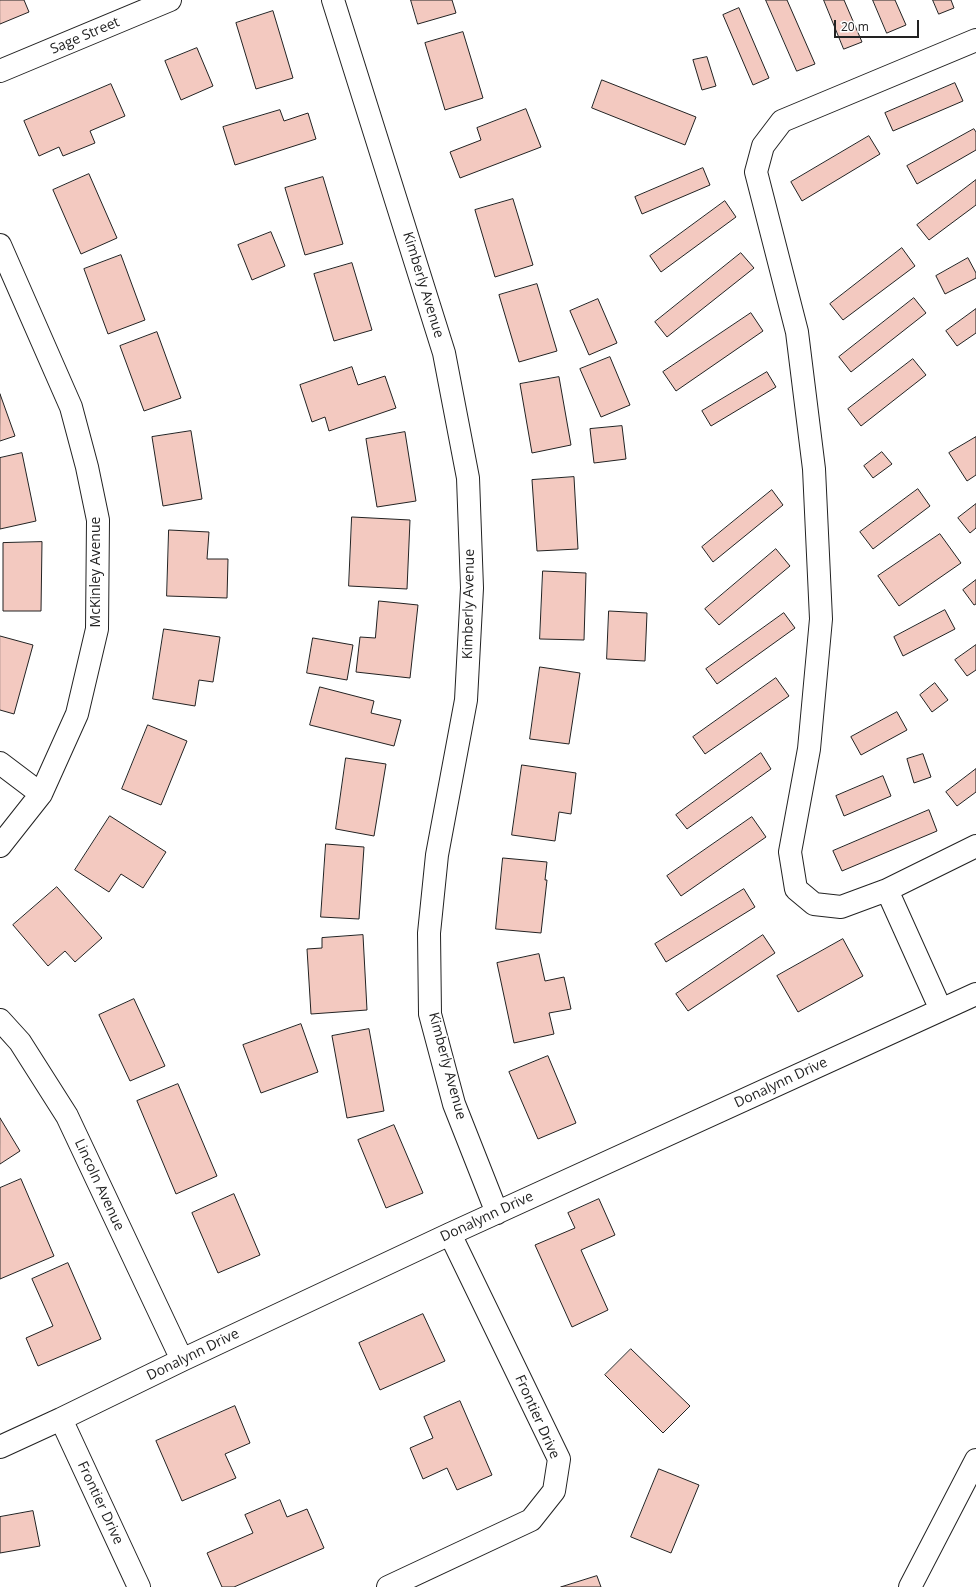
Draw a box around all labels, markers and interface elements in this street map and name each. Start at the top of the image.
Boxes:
scale bar [836,12,921,38]
street label: Sage Street [48,14,122,58]
text: 20 m [841,18,869,35]
street label: Kimberly Avenue [399,230,447,340]
street label: McKinley Avenue [88,517,104,627]
street label: Kimberly Avenue [460,549,478,659]
street label: Kimberly Avenue [425,1011,469,1121]
street label: Donalynn Drive [732,1054,830,1112]
street label: Lincoln Avenue [70,1137,128,1233]
street label: Donalynn Drive [438,1188,536,1246]
street label: Donalynn Drive [144,1325,242,1385]
street label: Frontier Drive [511,1372,563,1462]
street label: Frontier Drive [73,1459,127,1547]

